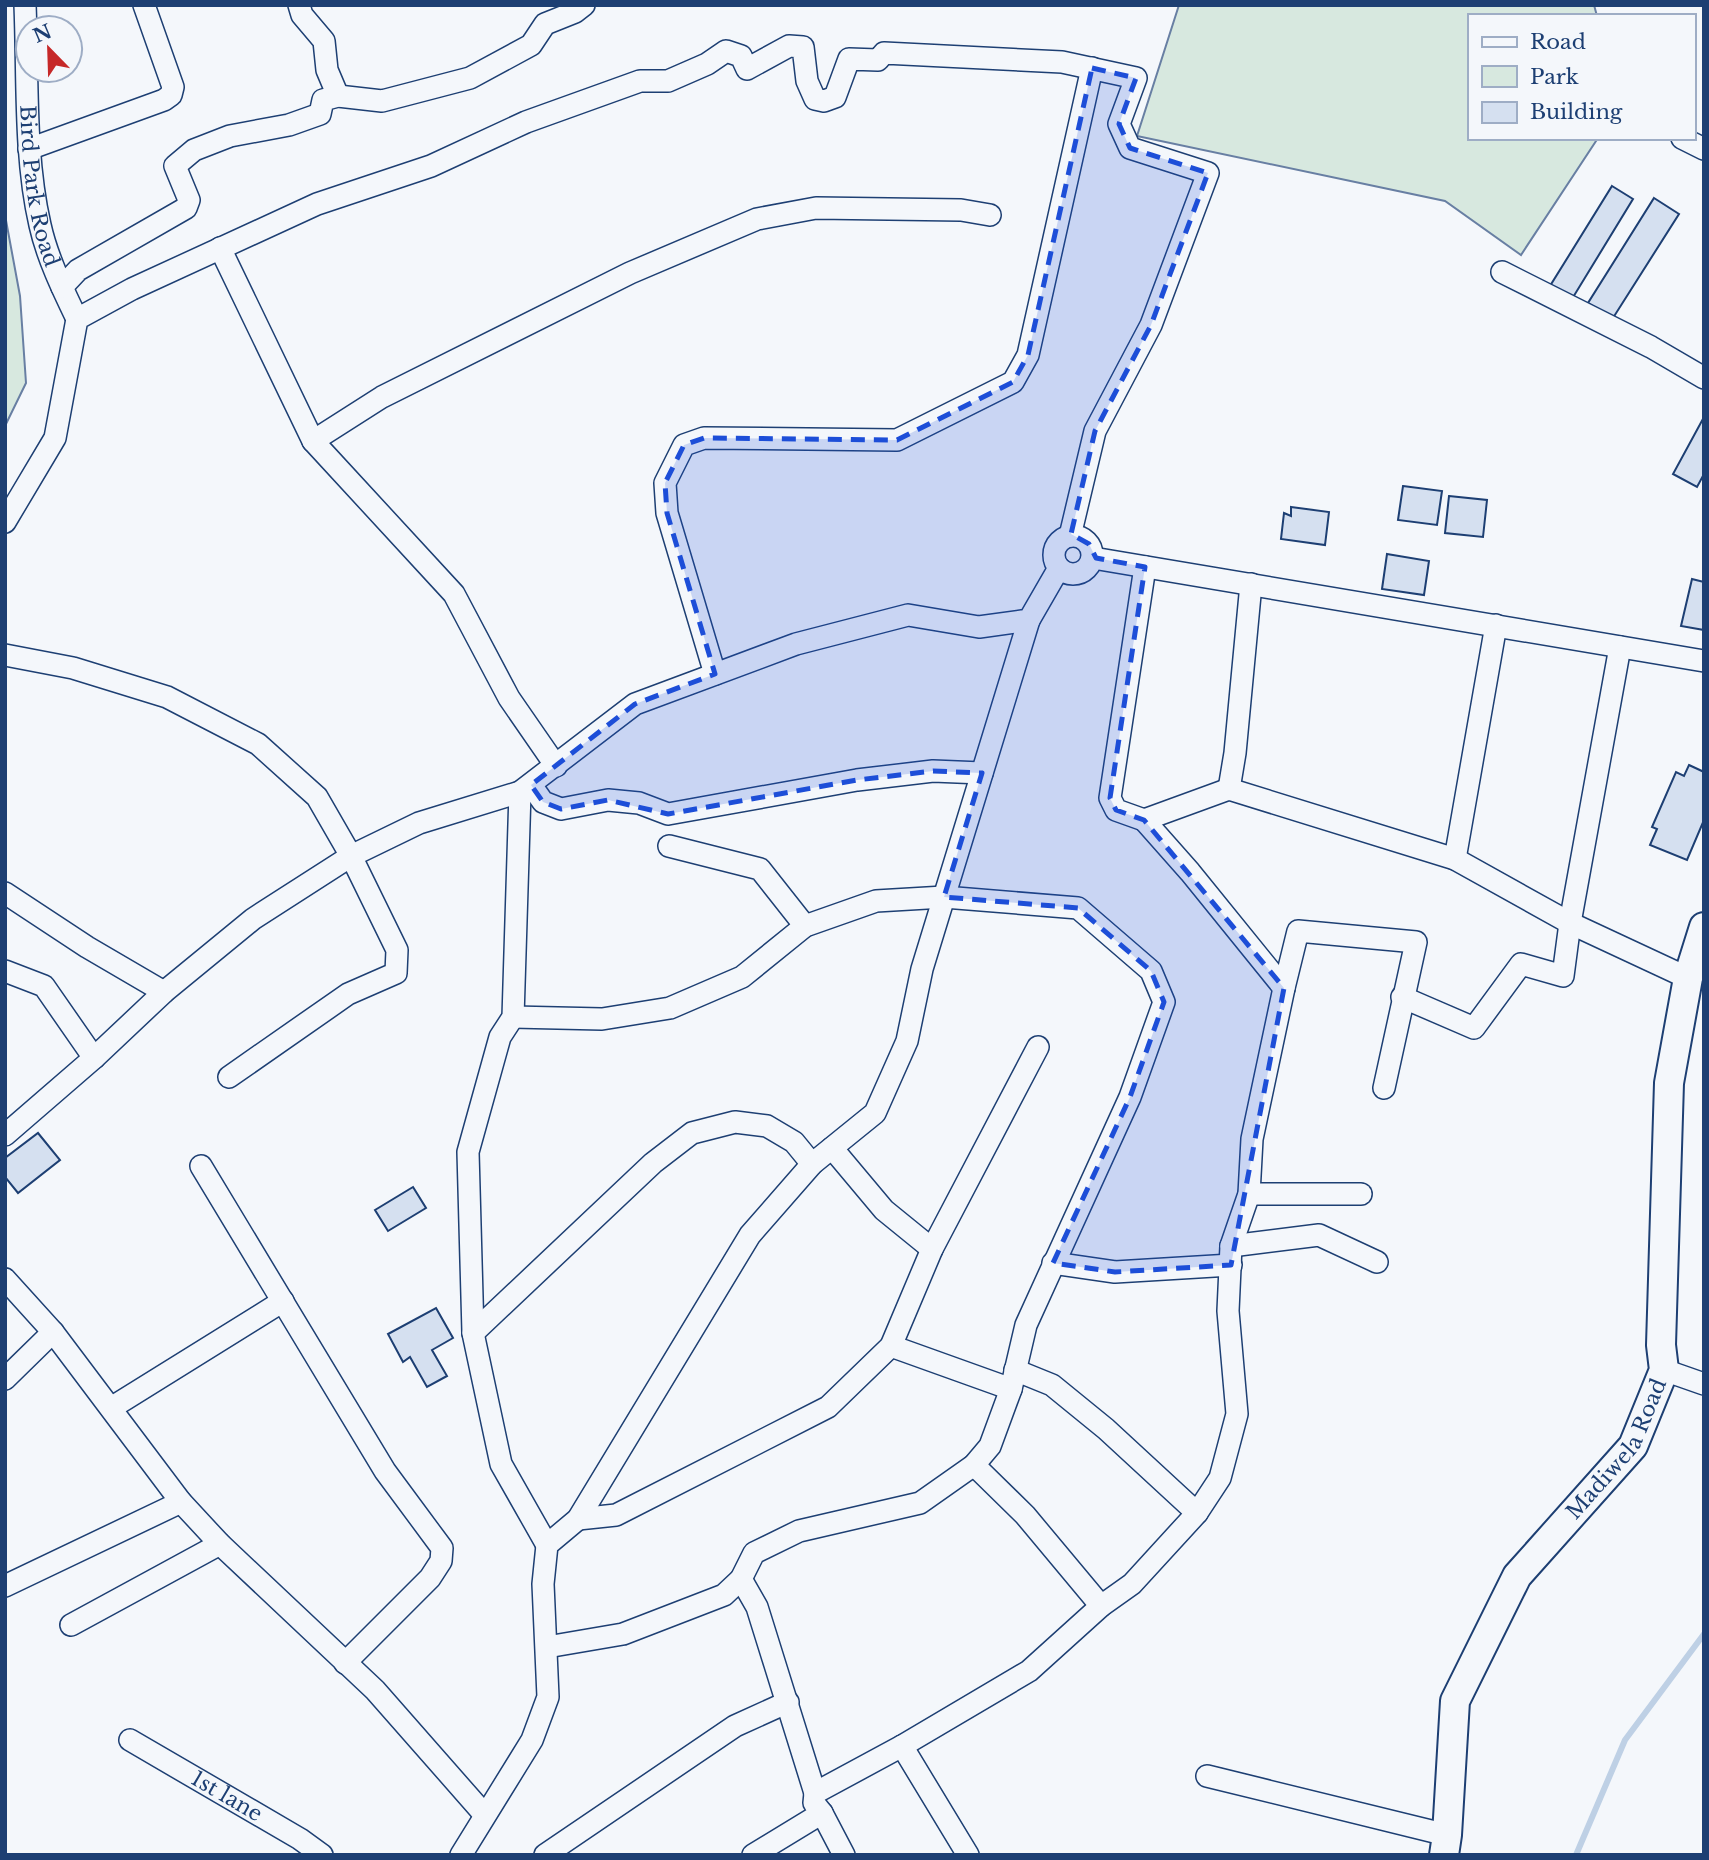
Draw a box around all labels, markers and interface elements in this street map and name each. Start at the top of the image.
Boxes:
north arrow [14,14,84,84]
legend [1468,14,1695,140]
text: N [30,20,55,48]
text: Road [1530,29,1586,55]
text: Park [1530,64,1579,90]
text: Building [1530,99,1623,125]
street label: Bird Park Road [14,105,65,270]
street label: Madiwela Road [1561,1375,1672,1525]
street label: 1st lane [187,1766,267,1827]

